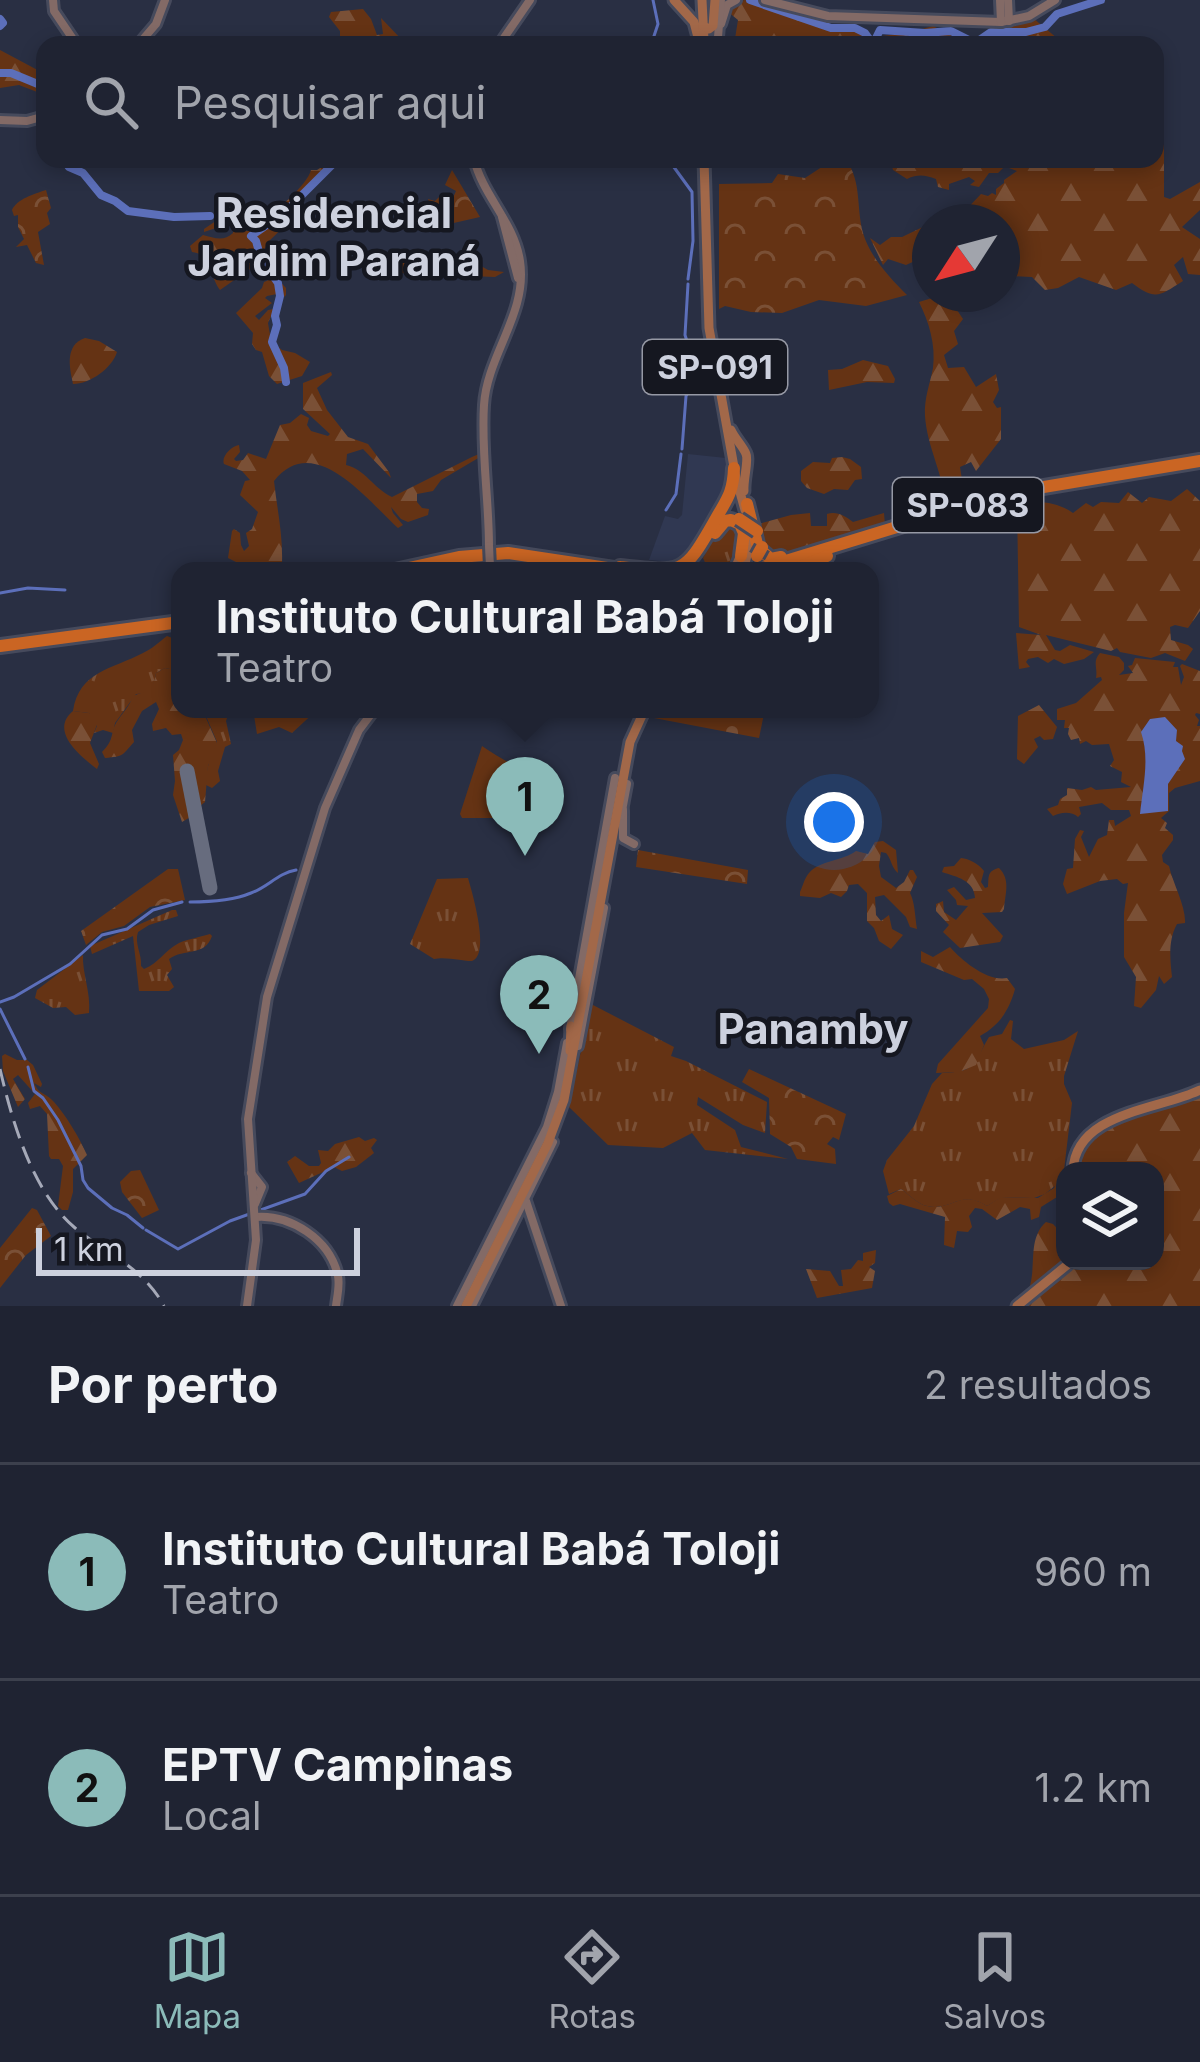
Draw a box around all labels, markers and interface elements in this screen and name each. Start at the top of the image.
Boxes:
search box [36,36,1164,168]
icon: search [78,69,144,135]
text: Pesquisar aqui [174,75,487,130]
district label: Residencial Jardim Paraná [187,187,481,286]
north arrow [912,204,1020,312]
road number: SP-091 [643,340,787,394]
road number: SP-083 [893,478,1043,532]
popup [171,562,879,718]
text: Instituto Cultural Babá Toloji [216,589,834,644]
text: Teatro [216,644,333,691]
pin: 1 [486,757,564,856]
your location [804,792,864,852]
pin: 2 [500,955,578,1054]
district label: Panamby [718,1003,908,1054]
map controls [1056,1162,1164,1270]
button: layers [1056,1162,1164,1270]
scale bar [36,1222,360,1275]
text: 1 km [54,1229,124,1269]
text: Por perto [48,1354,279,1415]
text: 2 resultados [924,1361,1152,1408]
text: Instituto Cultural Babá Toloji [162,1521,780,1576]
text: 1 [79,1548,95,1595]
text: 960 m [1034,1548,1152,1595]
text: Teatro [162,1576,279,1623]
text: EPTV Campinas [162,1737,513,1792]
text: 2 [75,1764,99,1811]
text: 1.2 km [1035,1764,1152,1811]
text: Local [162,1792,261,1839]
tab: Mapa [154,1924,241,2036]
tab: Rotas [548,1924,636,2036]
tab: Salvos [943,1924,1046,2036]

